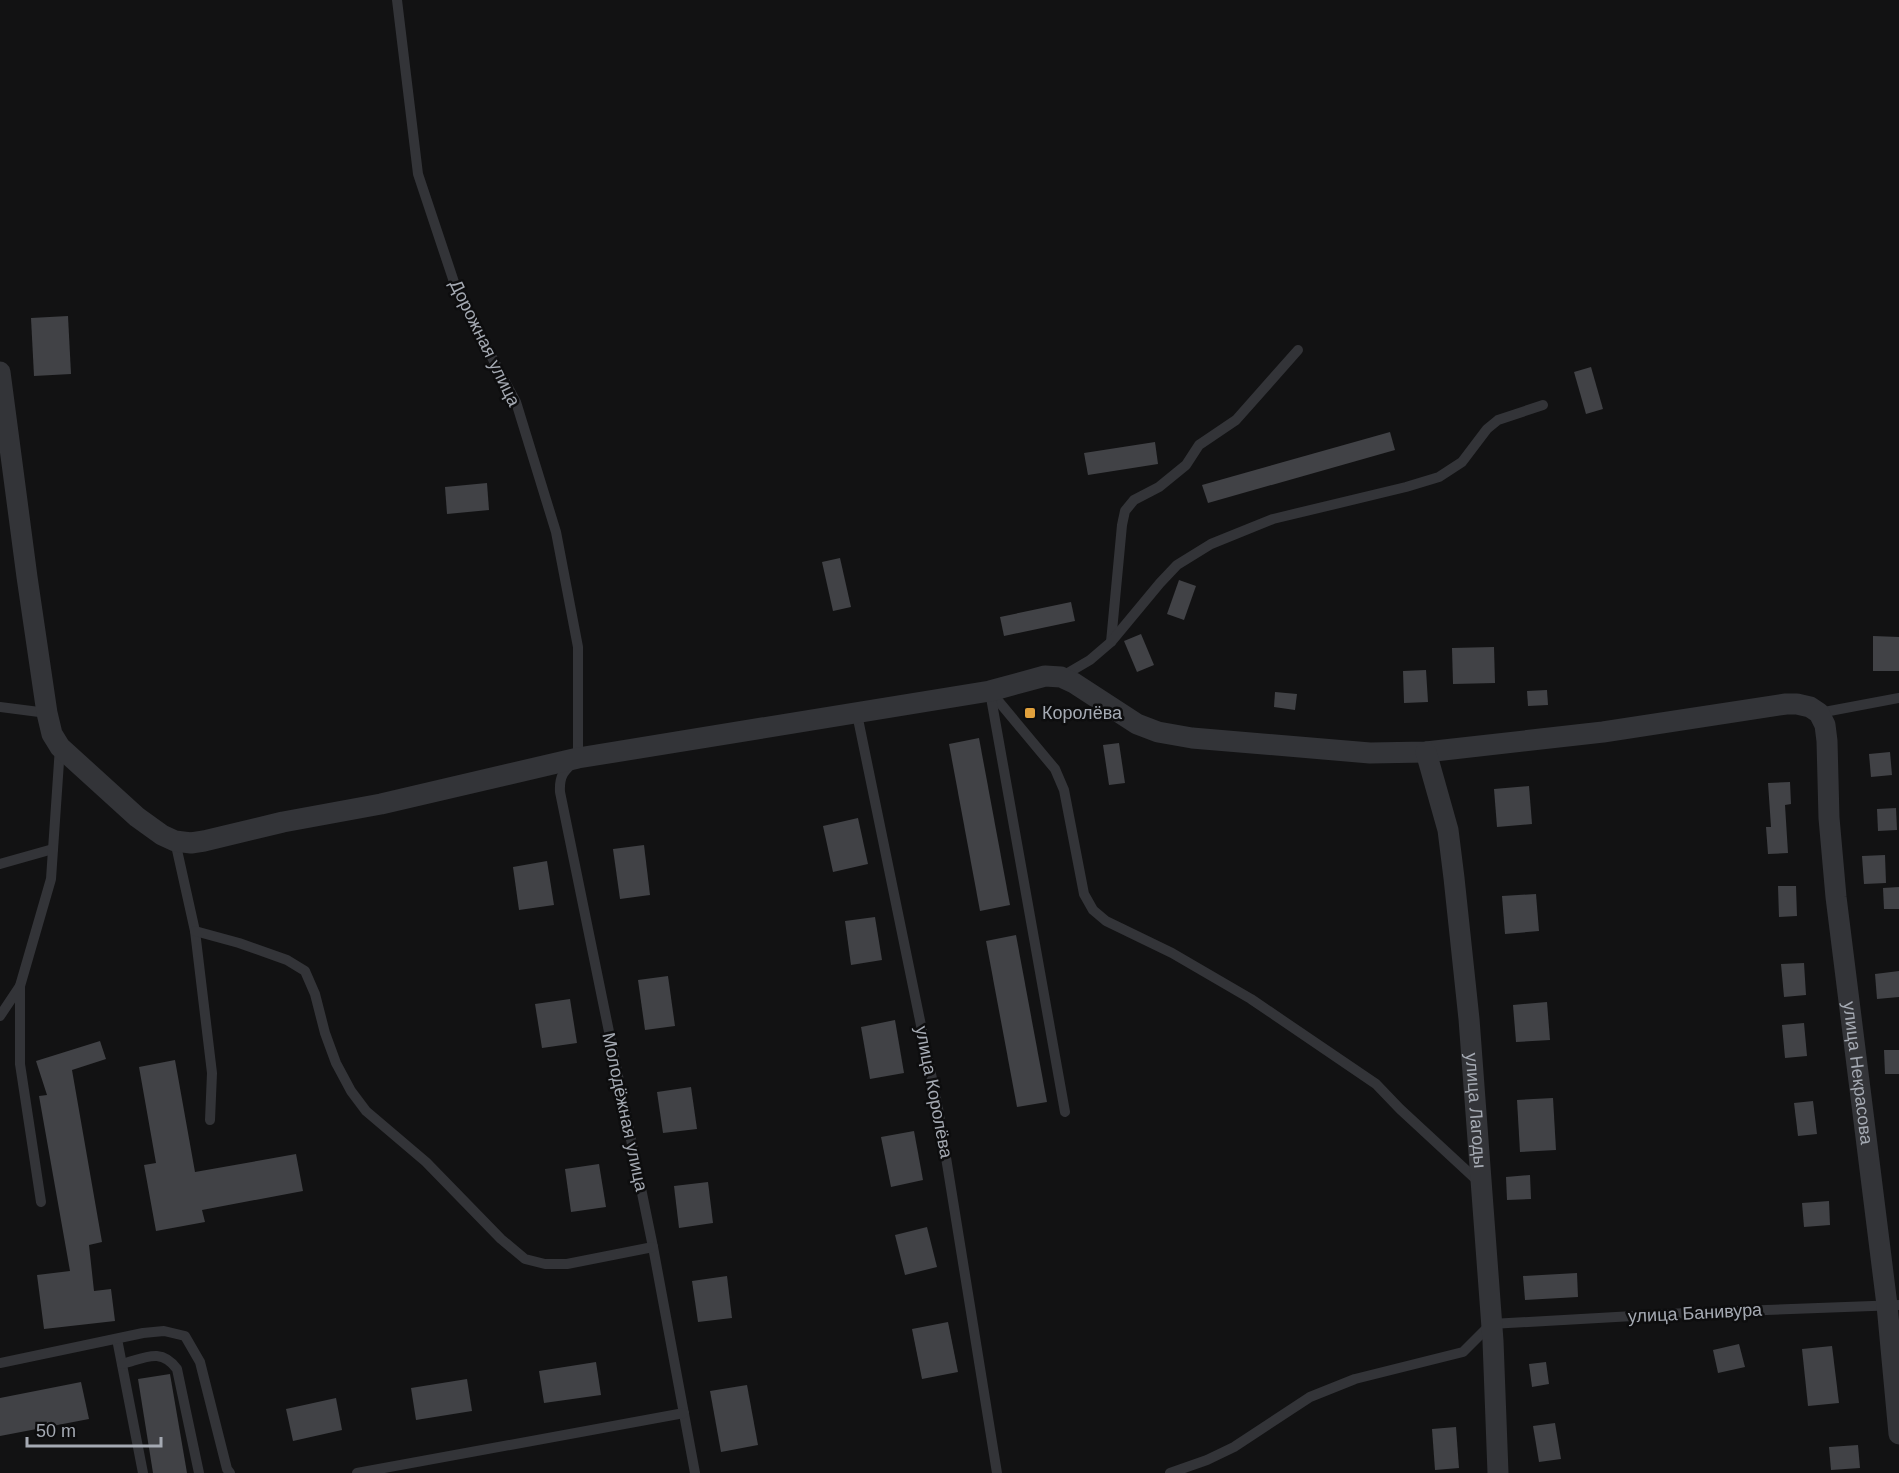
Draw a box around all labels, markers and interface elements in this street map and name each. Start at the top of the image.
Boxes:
street label: Дорожная улица [446,276,525,410]
place label: Королёва [1042,703,1123,723]
marker: Королёва [1023,706,1037,720]
street label: улица Некрасова [1839,1000,1877,1147]
street label: улица Королёва [911,1024,957,1161]
street label: Молодёжная улица [598,1031,652,1194]
street label: улица Лагоды [1462,1052,1490,1169]
street label: улица Банивура [1627,1299,1764,1327]
scale bar [27,1410,160,1448]
text: 50 m [36,1421,76,1441]

